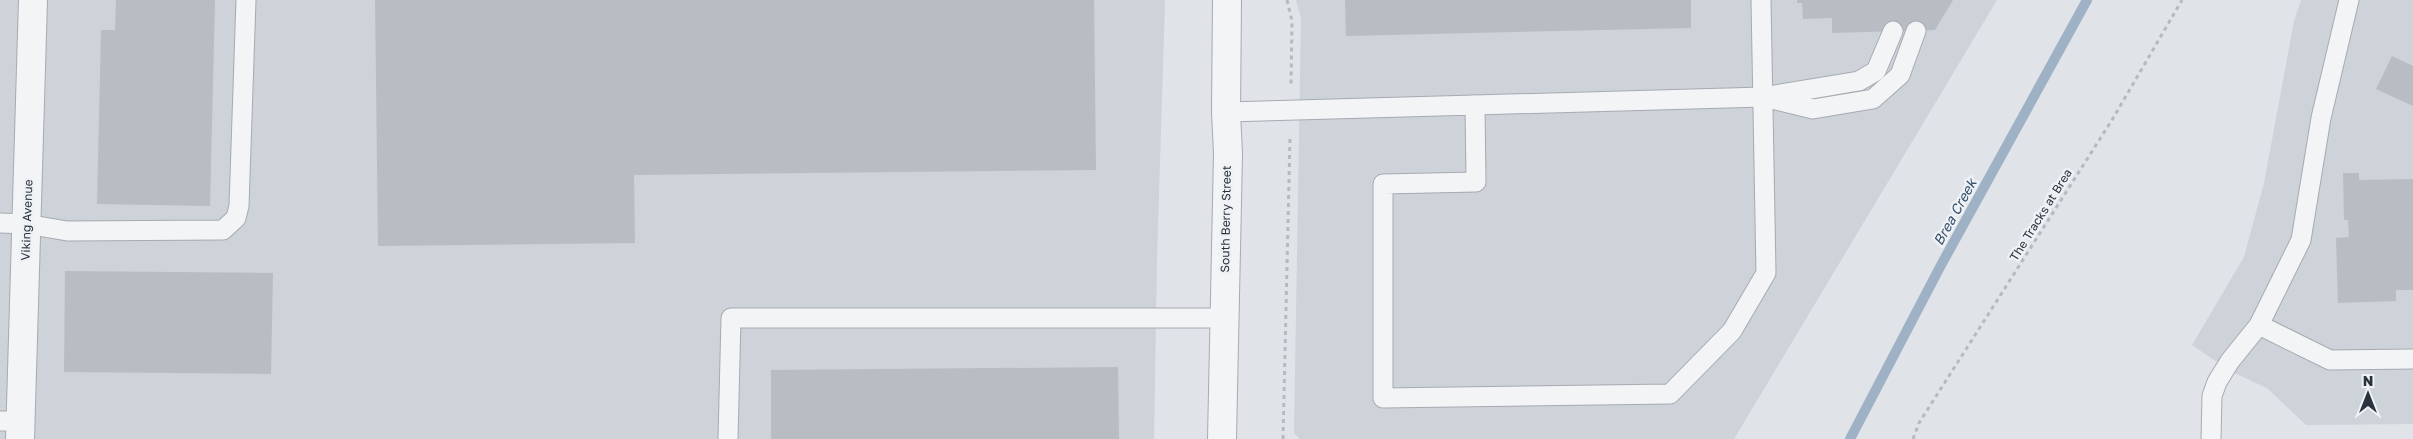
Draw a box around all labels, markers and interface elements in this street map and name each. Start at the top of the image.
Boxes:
street label: South Berry Street [1217,165,1234,273]
street label: The Tracks at Brea [2006,166,2075,264]
water label: Brea Creek [1929,174,1981,248]
street label: Viking Avenue [18,179,35,261]
north arrow [2343,369,2393,419]
text: N [2363,372,2373,389]

